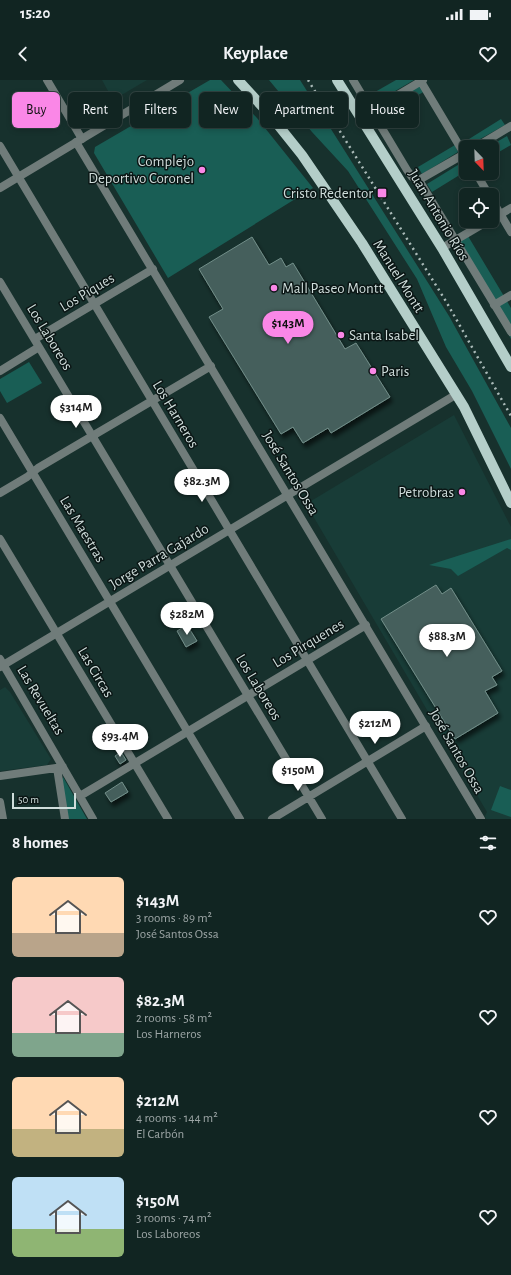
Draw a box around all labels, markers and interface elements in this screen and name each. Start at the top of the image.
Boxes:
text: 15:20 [20,6,50,21]
icon: back [12,43,34,65]
icon: heart [477,43,499,65]
text: Keyplace [223,45,288,63]
chip: Buy [12,92,60,128]
chip: Rent [68,92,122,128]
chip: Filters [130,92,191,128]
chip: New [199,92,252,128]
chip: Apartment [260,92,348,128]
chip: House [356,92,419,128]
north arrow [459,140,499,180]
map controls [459,140,499,228]
place label: Complejo Deportivo Coronel [88,154,194,186]
marker: Complejo Deportivo Coronel [197,165,207,175]
street label: Juan Antonio Ríos [406,167,472,263]
place label: Cristo Redentor [283,186,373,201]
marker: Cristo Redentor [376,187,388,199]
button: locate [459,188,499,228]
street label: Manuel Montt [370,237,427,316]
street label: Los Piques [57,270,117,314]
place label: Mall Paseo Montt [282,281,383,296]
marker: Mall Paseo Montt [269,283,279,293]
street label: Los Laboreos [24,302,75,373]
pin: $143M [260,311,316,345]
text: $143M [271,317,305,330]
place label: Santa Isabel [349,328,419,343]
marker: Santa Isabel [336,330,346,340]
place label: Paris [381,364,409,379]
marker: Paris [368,366,378,376]
street label: Los Harneros [150,378,201,450]
pin: $314M [48,395,104,429]
text: $314M [59,401,93,414]
street label: José Santos Ossa [260,428,322,518]
pin: $82.3M [169,469,235,503]
text: $82.3M [183,475,221,488]
place label: Petrobras [398,485,454,500]
marker: Petrobras [457,487,467,497]
street label: Las Maestras [57,494,108,565]
street label: Jorge Parra Gajardo [107,521,211,592]
pin: $282M [159,602,215,636]
text: $282M [170,608,204,621]
street label: Los Pirquenes [270,616,346,670]
pin: $88.3M [414,624,480,658]
text: $88.3M [428,630,466,643]
street label: Las Circas [75,645,116,700]
street label: Los Laboreos [233,652,284,723]
street label: Las Revueltas [14,663,67,737]
street label: José Santos Ossa [426,706,487,796]
pin: $212M [347,711,403,745]
text: $212M [358,717,392,730]
pin: $93.4M [87,724,153,758]
text: $93.4M [101,730,139,743]
pin: $150M [270,758,326,792]
text: $150M [281,764,315,777]
scale bar [12,791,76,810]
text: 50 m [18,794,39,805]
icon: filters [477,832,499,854]
text: 8 homes [12,834,69,851]
text: $143M [136,892,179,909]
icon: home [44,893,92,941]
icon: heart [477,906,499,928]
text: 3 rooms · 89 m² [136,912,212,925]
text: José Santos Ossa [136,928,219,941]
text: $82.3M [136,992,185,1009]
icon: home [44,993,92,1041]
icon: heart [477,1006,499,1028]
text: 2 rooms · 58 m² [136,1012,212,1025]
text: Los Harneros [136,1028,201,1041]
text: $212M [136,1092,179,1109]
icon: home [44,1093,92,1141]
icon: heart [477,1106,499,1128]
text: 4 rooms · 144 m² [136,1112,218,1125]
text: El Carbón [136,1128,184,1141]
text: $150M [136,1192,180,1209]
icon: home [44,1193,92,1241]
icon: heart [477,1206,499,1228]
text: 3 rooms · 74 m² [136,1212,212,1225]
text: Los Laboreos [136,1228,200,1241]

